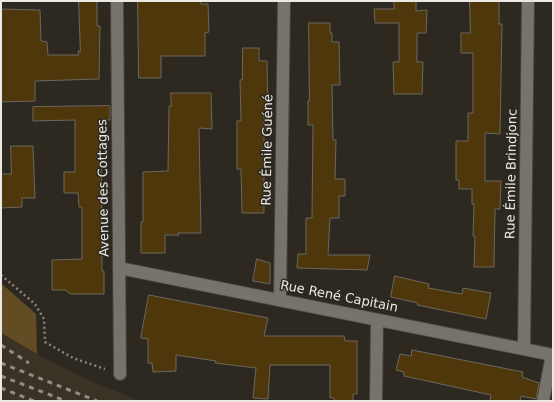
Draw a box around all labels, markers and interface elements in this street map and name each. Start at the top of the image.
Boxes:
street label: Rue Émile Guéné [259,94,277,206]
street label: Rue Émile Brindjonc [503,109,521,239]
street label: Avenue des Cottages [95,119,113,257]
street label: Rue René Capitain [279,278,399,316]

